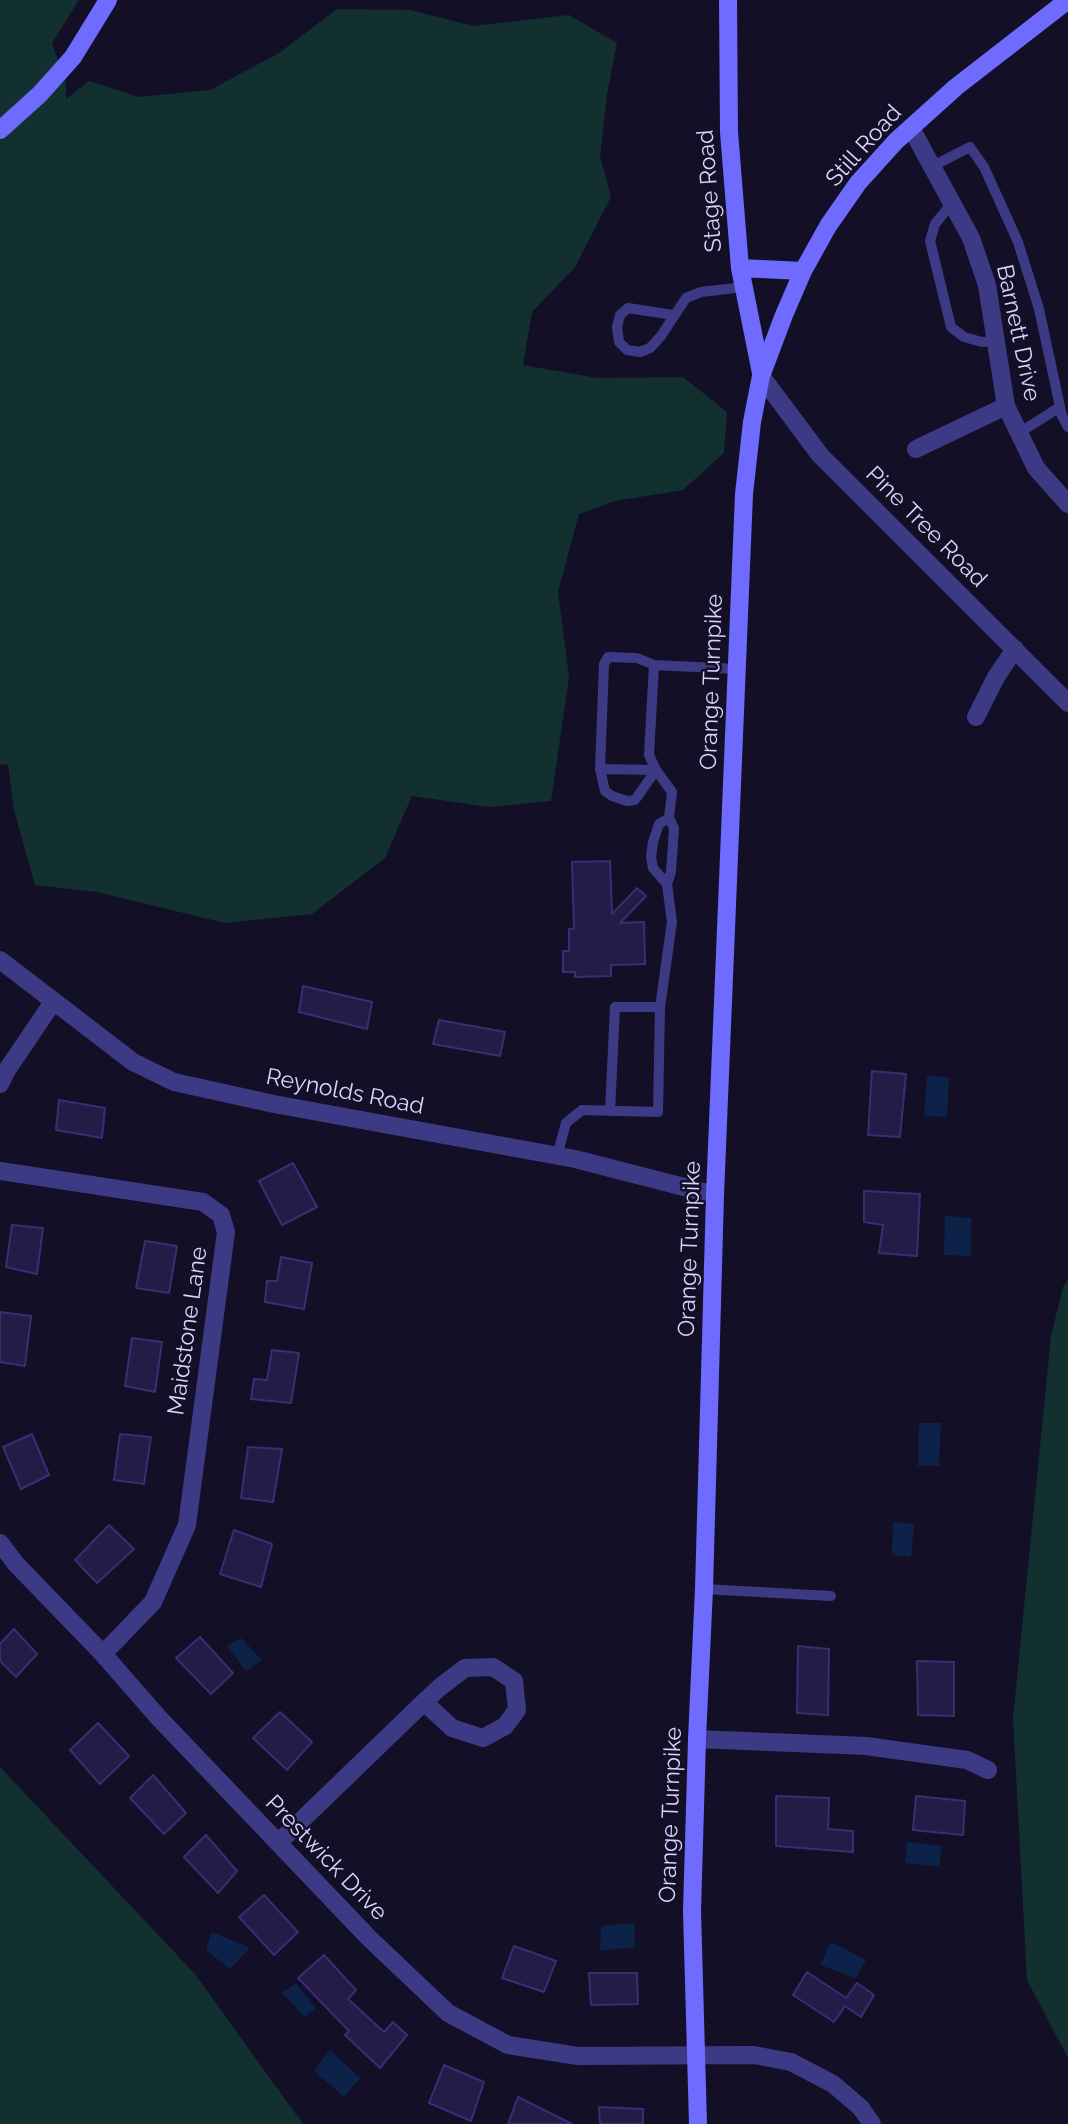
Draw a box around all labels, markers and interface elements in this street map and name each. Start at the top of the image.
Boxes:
street label: Still Road [820,100,908,192]
street label: Stage Road [692,129,728,253]
street label: Barnett Drive [990,262,1046,404]
street label: Pine Tree Road [860,461,992,593]
street label: Orange Turnpike [695,593,729,771]
street label: Reynolds Road [264,1063,426,1121]
street label: Orange Turnpike [673,1160,707,1338]
street label: Maidstone Lane [163,1245,213,1417]
street label: Orange Turnpike [654,1726,688,1904]
street label: Prestwick Drive [259,1790,393,1926]

